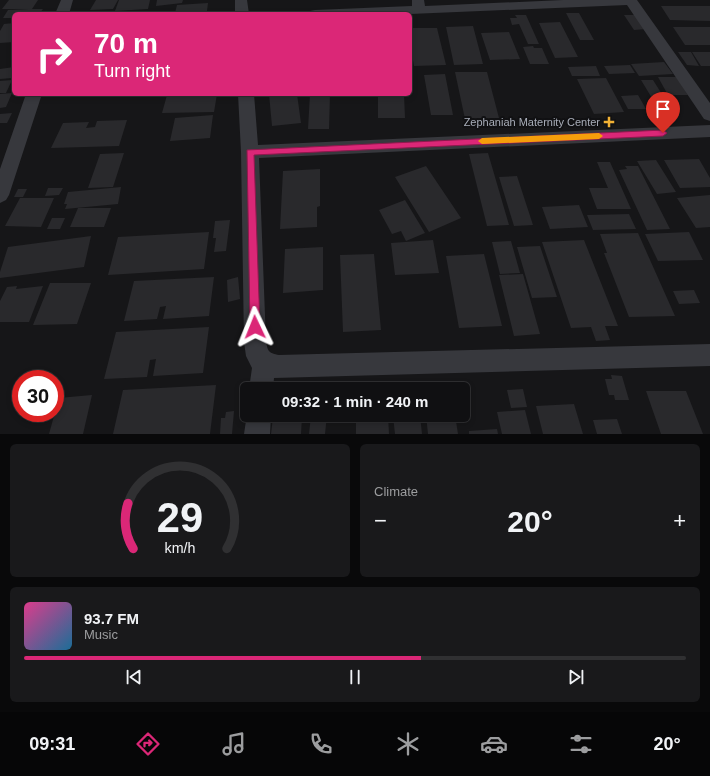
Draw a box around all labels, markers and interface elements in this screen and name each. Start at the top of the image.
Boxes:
icon: right [28,28,80,80]
text: 70 m [94,28,158,59]
text: Turn right [94,61,170,81]
pin [646,92,680,133]
icon: arrive [652,98,674,120]
place label: Zephaniah Maternity Center [464,116,600,128]
marker: Zephaniah Maternity Center [603,116,615,128]
position arrow [234,306,276,348]
speed limit sign: 30 [12,370,64,422]
text: 09:32 · 1 min · 240 m [282,393,428,410]
text: Climate [374,484,418,499]
text: 29 [157,493,203,540]
text: 20° [507,505,553,538]
text: − [374,508,387,533]
text: + [673,508,686,533]
text: km/h [165,539,196,555]
text: 93.7 FM [84,610,139,627]
text: Music [84,627,118,642]
icon: previous [123,666,145,688]
icon: pause [344,666,366,688]
icon: next [565,666,587,688]
icon: directions [134,730,162,758]
icon: music [220,730,248,758]
icon: phone [307,730,335,758]
icon: climate [394,730,422,758]
icon: car [480,730,508,758]
icon: filters [567,730,595,758]
text: 09:31 [29,734,75,754]
text: 20° [653,734,681,754]

